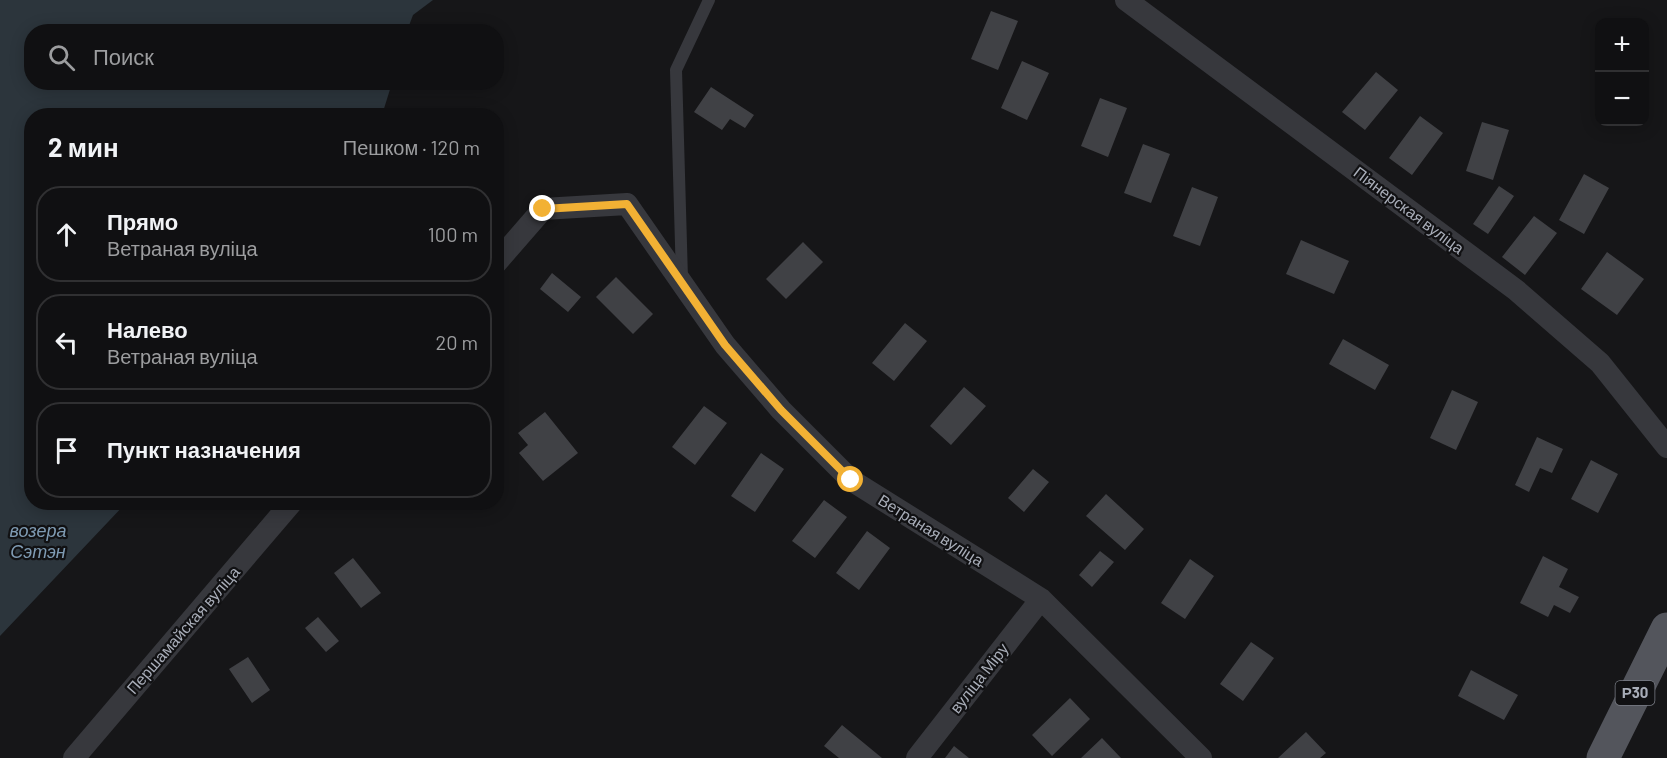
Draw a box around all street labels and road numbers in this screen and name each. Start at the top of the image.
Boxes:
street label: Піянерская вуліца [1350,162,1468,257]
street label: Ветраная вуліца [875,490,987,570]
street label: Першамайская вуліца [122,562,243,697]
street label: вуліца Міру [945,639,1012,716]
road number: Р30 [1616,681,1654,705]

